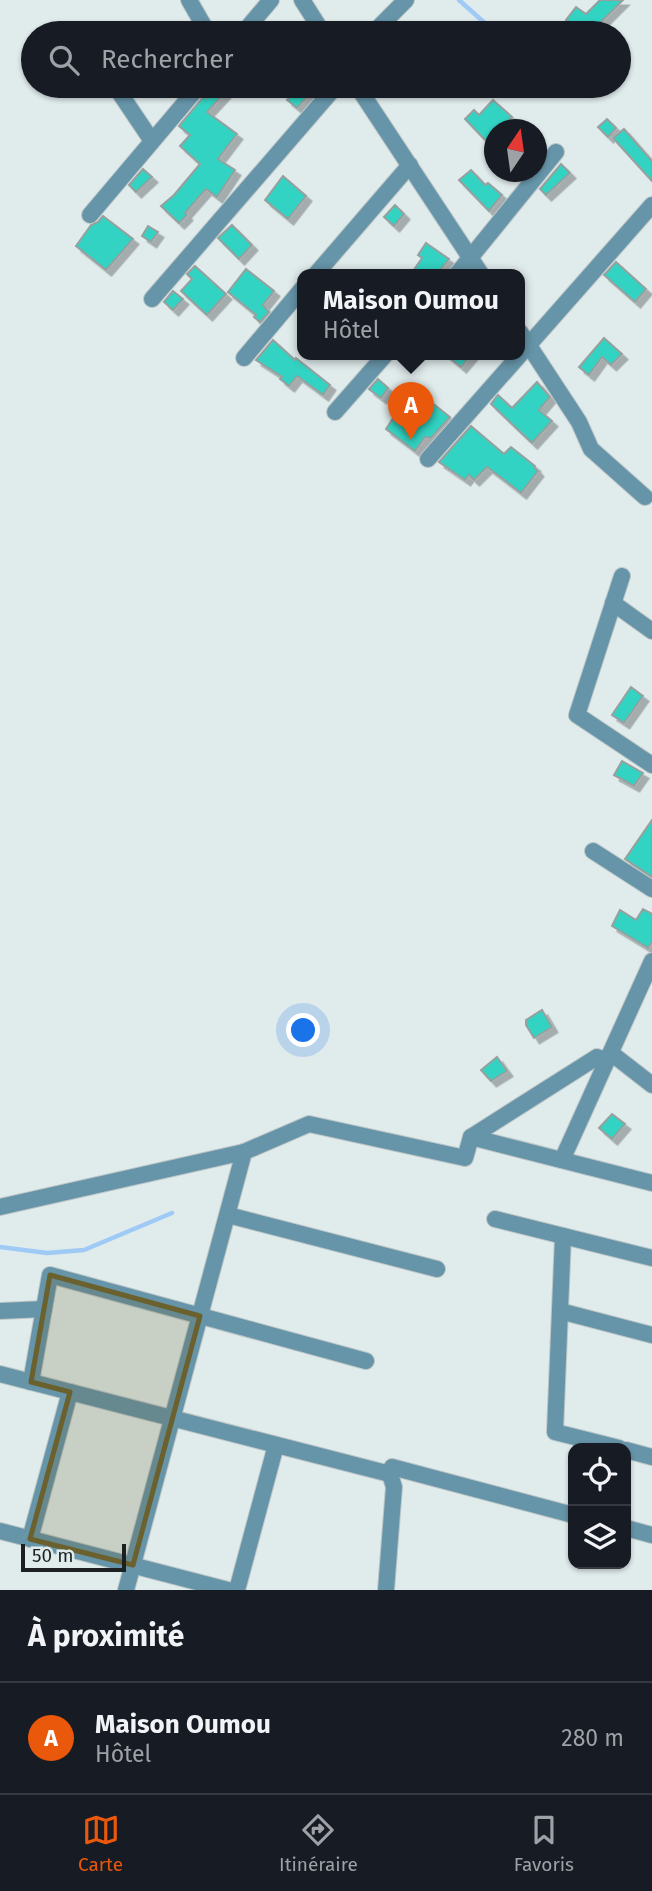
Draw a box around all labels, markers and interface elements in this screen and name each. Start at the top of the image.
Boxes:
search box [21,21,631,98]
icon: search [45,41,83,79]
text: Rechercher [101,44,233,75]
north arrow [484,119,547,182]
popup [297,269,525,360]
text: Maison Oumou [323,285,499,316]
text: Hôtel [323,316,379,344]
pin: A [388,382,434,440]
your location [286,1013,320,1047]
map controls [568,1443,631,1569]
button: locate [568,1443,631,1506]
button: layers [568,1506,631,1569]
scale bar [21,1541,126,1573]
text: 50 m [32,1544,73,1567]
text: À proximité [28,1618,184,1654]
text: Maison Oumou [95,1709,271,1740]
text: A [44,1724,58,1752]
text: 280 m [561,1724,624,1752]
text: Hôtel [95,1740,151,1768]
tab: Carte [78,1811,123,1876]
tab: Itinéraire [279,1811,358,1876]
tab: Favoris [514,1811,574,1876]

